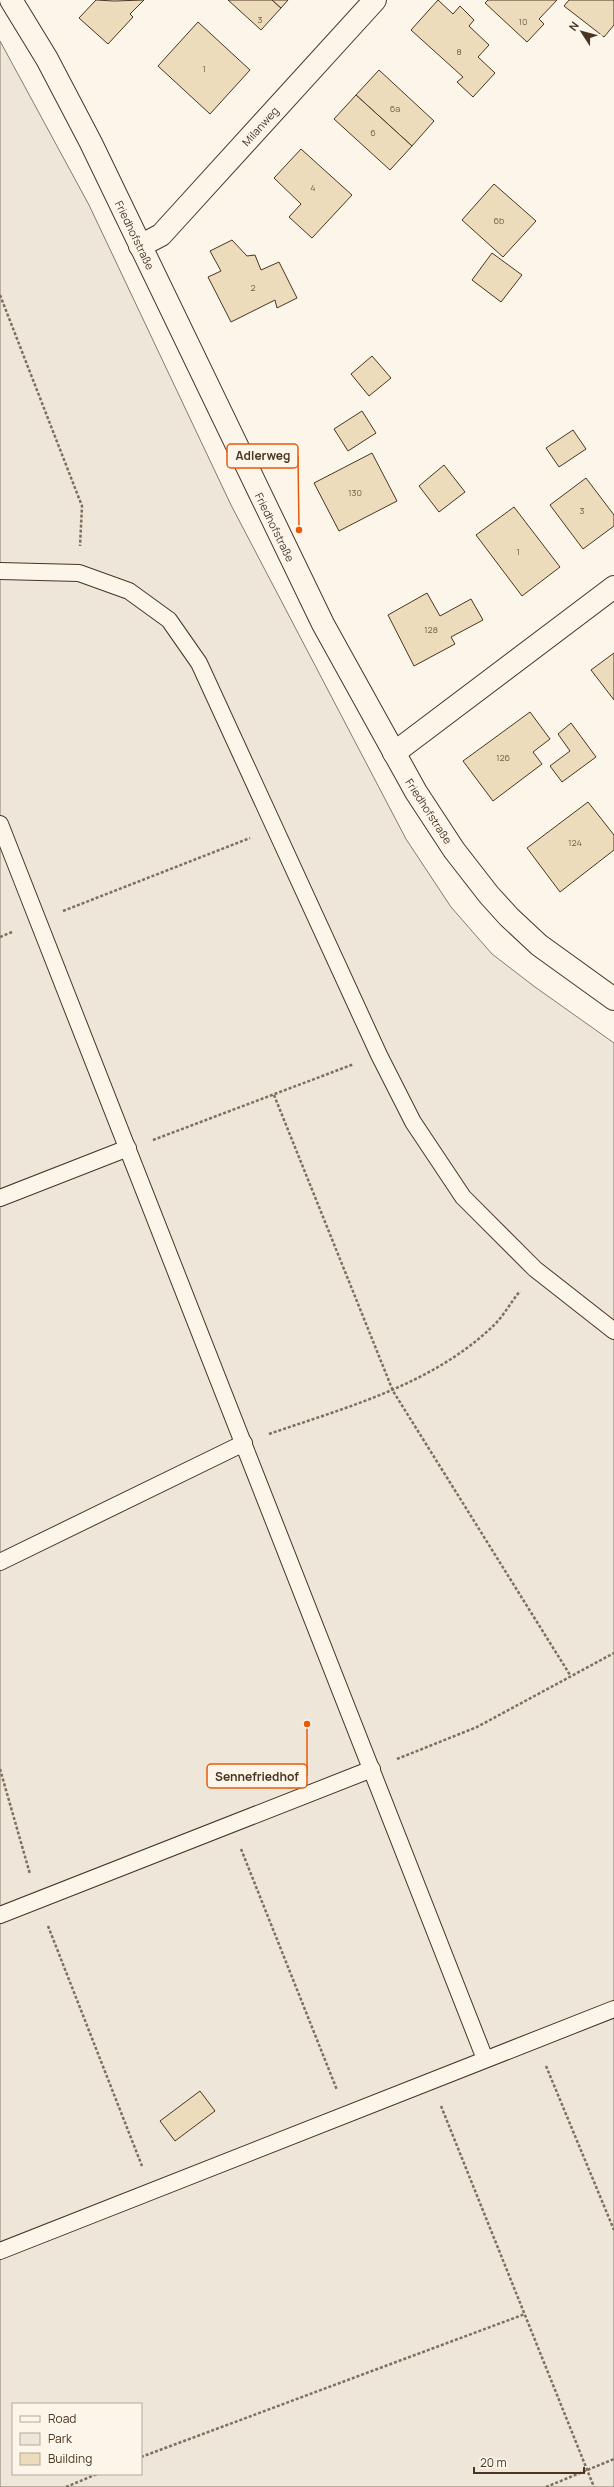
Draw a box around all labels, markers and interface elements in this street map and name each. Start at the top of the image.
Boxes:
north arrow [562,12,602,52]
house number: 3 [258,13,263,26]
house number: 10 [519,15,528,28]
text: N [565,18,582,33]
house number: 8 [456,45,462,58]
house number: 1 [202,62,206,75]
house number: 6a [390,102,400,115]
street label: Milanweg [238,103,282,149]
house number: 6 [370,126,376,139]
house number: 4 [310,181,316,194]
street label: Friedhofstraße [112,198,158,273]
house number: 6b [494,214,504,227]
house number: 2 [250,281,256,294]
callout: Adlerweg [227,444,298,468]
text: Adlerweg [236,447,290,464]
house number: 130 [348,486,362,499]
street label: Friedhofstraße [252,490,298,565]
house number: 3 [580,504,585,517]
house number: 1 [516,545,520,558]
house number: 128 [424,623,438,636]
house number: 126 [496,751,511,764]
street label: Friedhofstraße [402,775,456,847]
house number: 124 [568,836,582,849]
callout: Sennefriedhof [207,1764,307,1788]
text: Sennefriedhof [215,1768,299,1785]
legend [12,2403,142,2475]
text: Road [48,2410,76,2427]
text: Park [48,2430,73,2447]
scale bar [474,2449,584,2475]
text: Building [48,2450,92,2467]
text: 20 m [480,2454,507,2471]

